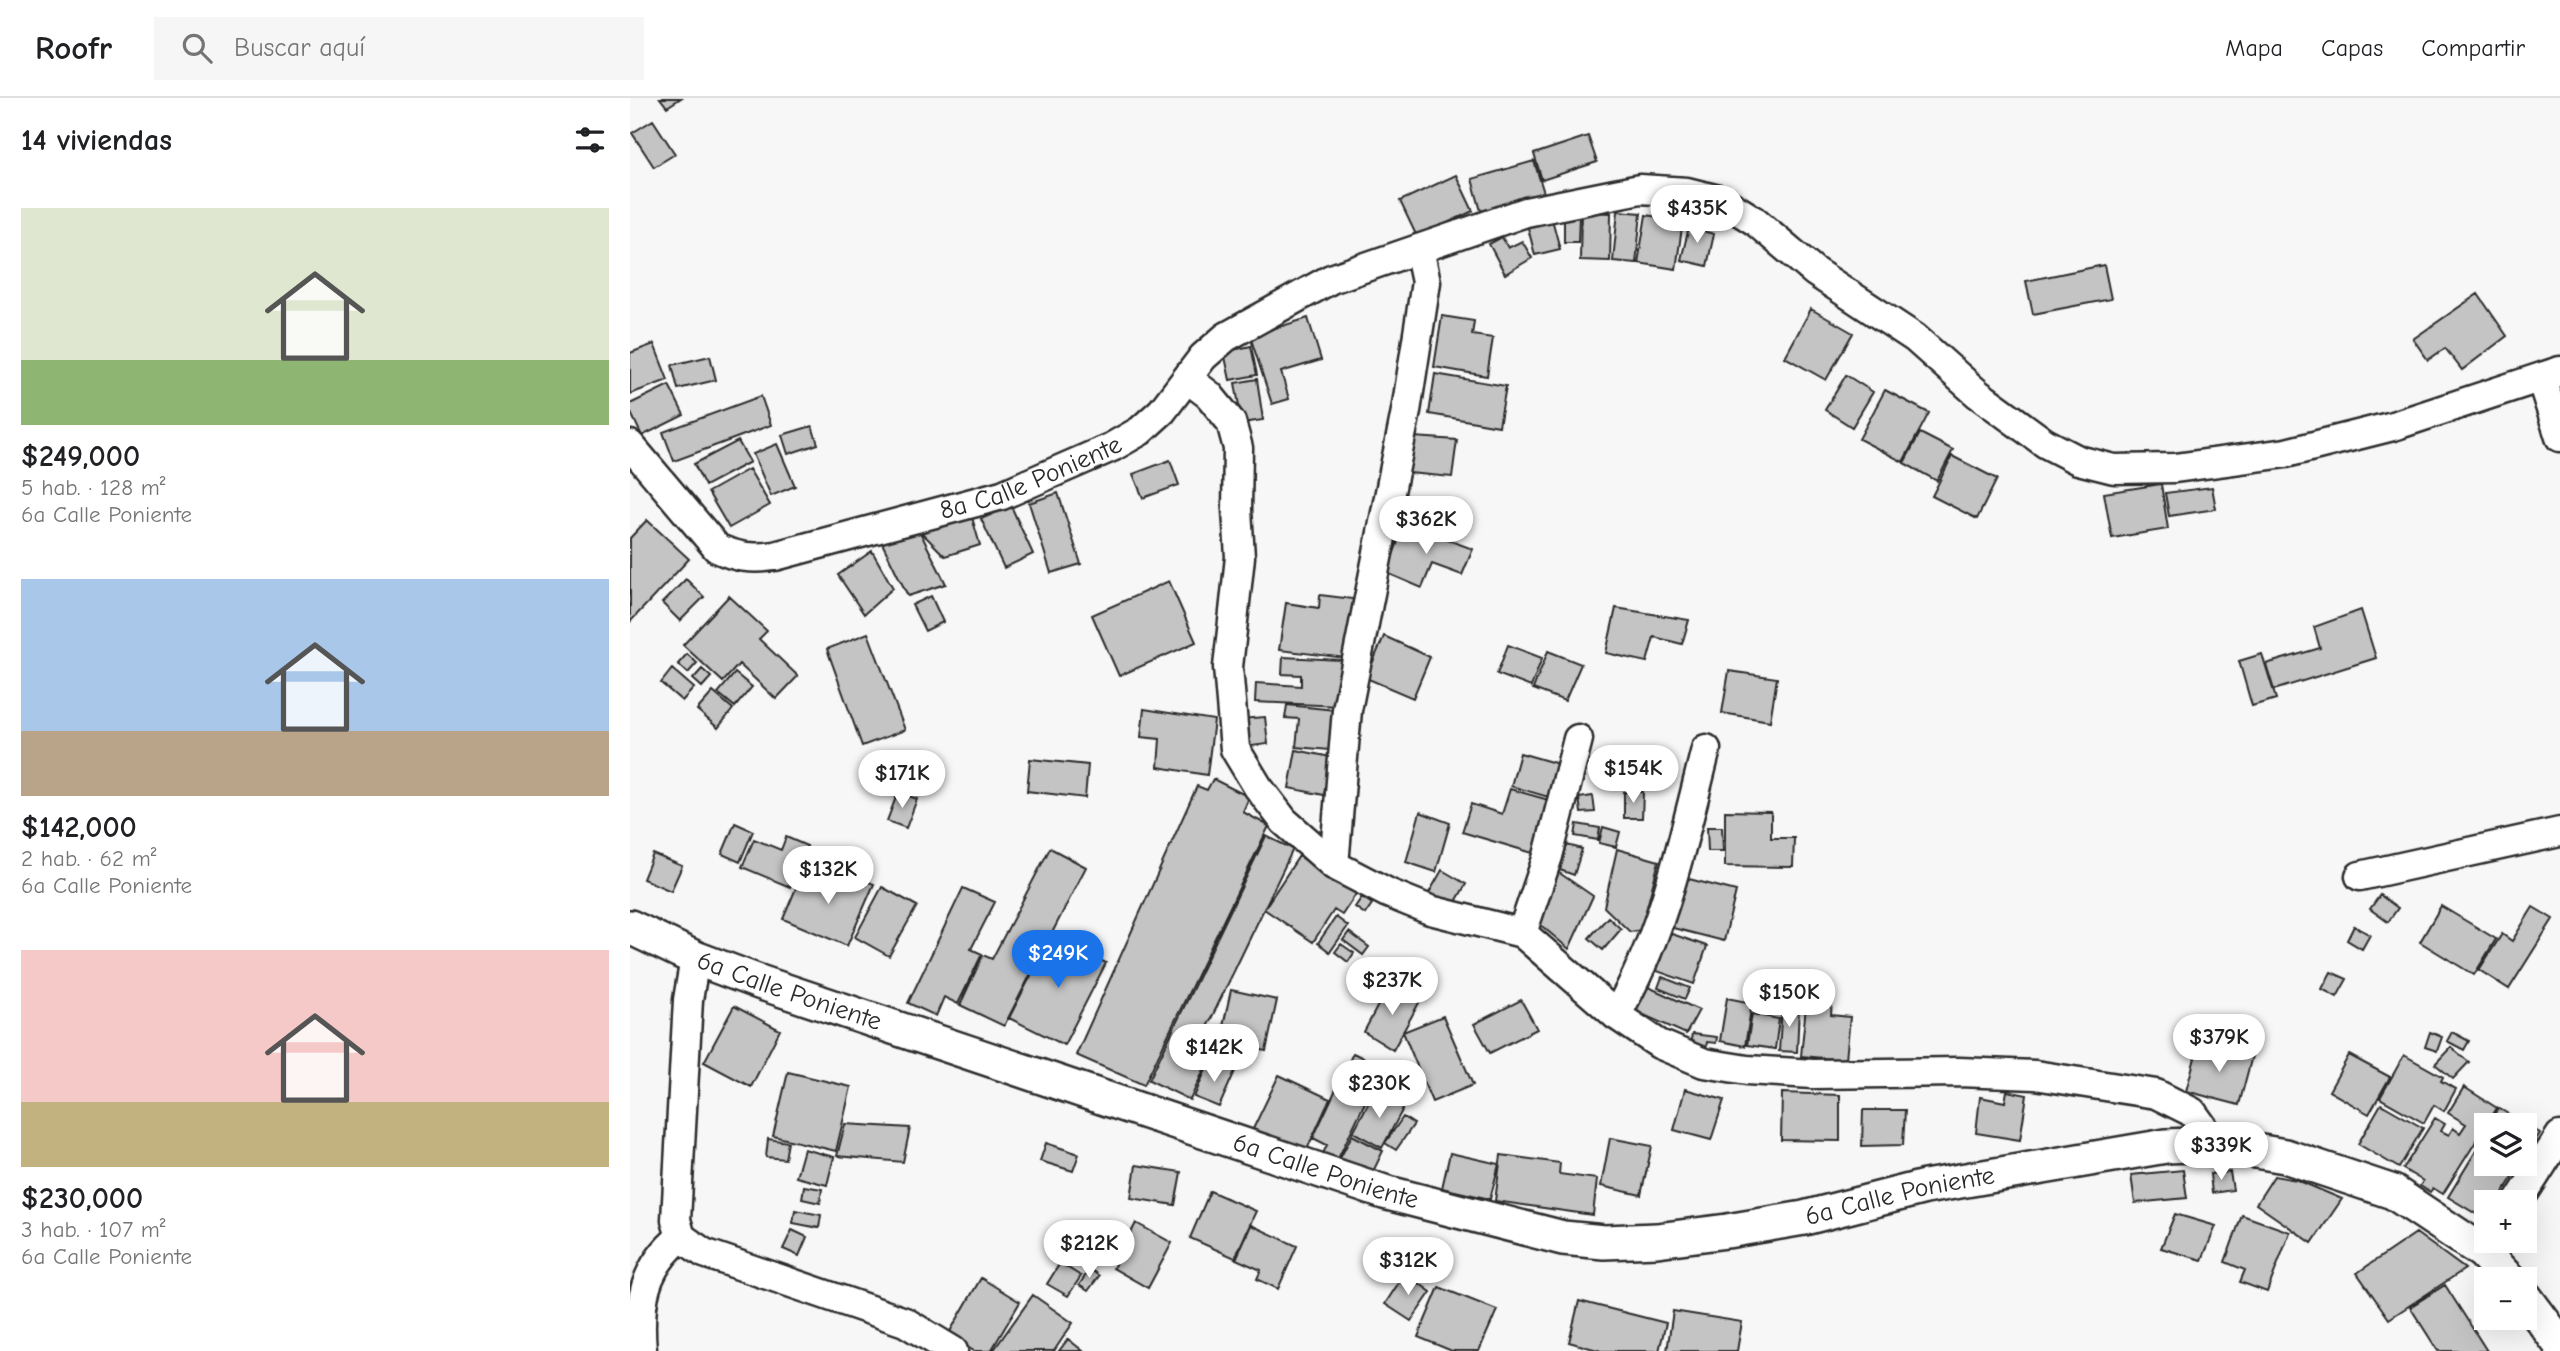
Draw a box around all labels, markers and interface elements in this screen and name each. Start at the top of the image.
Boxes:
search box [154,17,644,80]
text: Roofr [35,29,112,67]
icon: search [178,29,216,67]
text: Buscar aquí [234,33,365,63]
text: Mapa [2225,34,2283,62]
text: Capas [2321,34,2383,62]
text: Compartir [2421,34,2525,62]
icon: filters [571,121,609,159]
text: 14 viviendas [21,123,172,158]
pin: $435K [1648,186,1746,245]
text: $435K [1666,194,1728,221]
icon: home [252,253,378,379]
street label: 8a Calle Poniente [937,430,1127,526]
text: $249,000 [21,439,140,474]
text: 5 hab. · 128 m² [21,474,165,501]
pin: $362K [1377,496,1475,556]
text: 6a Calle Poniente [21,501,192,528]
text: $362K [1395,505,1457,532]
icon: home [252,624,378,750]
pin: $154K [1584,746,1682,805]
pin: $171K [853,750,951,810]
text: $154K [1604,754,1662,781]
text: $171K [874,759,930,786]
text: $142,000 [21,810,137,845]
text: 2 hab. · 62 m² [21,845,157,872]
pin: $132K [779,846,877,906]
text: $132K [799,855,857,882]
text: 6a Calle Poniente [21,872,192,899]
pin: $249K [1009,930,1107,990]
text: $249K [1028,939,1088,966]
street label: 6a Calle Poniente [693,945,885,1037]
pin: $237K [1343,958,1441,1017]
text: $237K [1362,966,1422,993]
pin: $150K [1740,970,1838,1029]
text: $150K [1758,978,1820,1005]
icon: home [252,995,378,1121]
pin: $379K [2170,1014,2268,1074]
text: $379K [2189,1023,2249,1050]
pin: $142K [1165,1024,1263,1084]
text: $142K [1185,1033,1243,1060]
pin: $230K [1330,1060,1428,1120]
text: $230K [1348,1069,1410,1096]
map controls [2474,1113,2537,1330]
button: layers [2474,1113,2537,1176]
pin: $339K [2172,1122,2270,1182]
street label: 6a Calle Poniente [1229,1127,1422,1215]
text: $339K [2190,1131,2252,1158]
street label: 6a Calle Poniente [1802,1160,1997,1232]
text: $230,000 [21,1181,143,1216]
button: + [2474,1190,2537,1253]
text: 3 hab. · 107 m² [21,1216,166,1243]
pin: $212K [1040,1220,1138,1280]
text: $212K [1060,1229,1118,1256]
pin: $312K [1359,1238,1457,1297]
text: 6a Calle Poniente [21,1243,192,1270]
text: $312K [1379,1246,1437,1273]
button: − [2474,1267,2537,1330]

